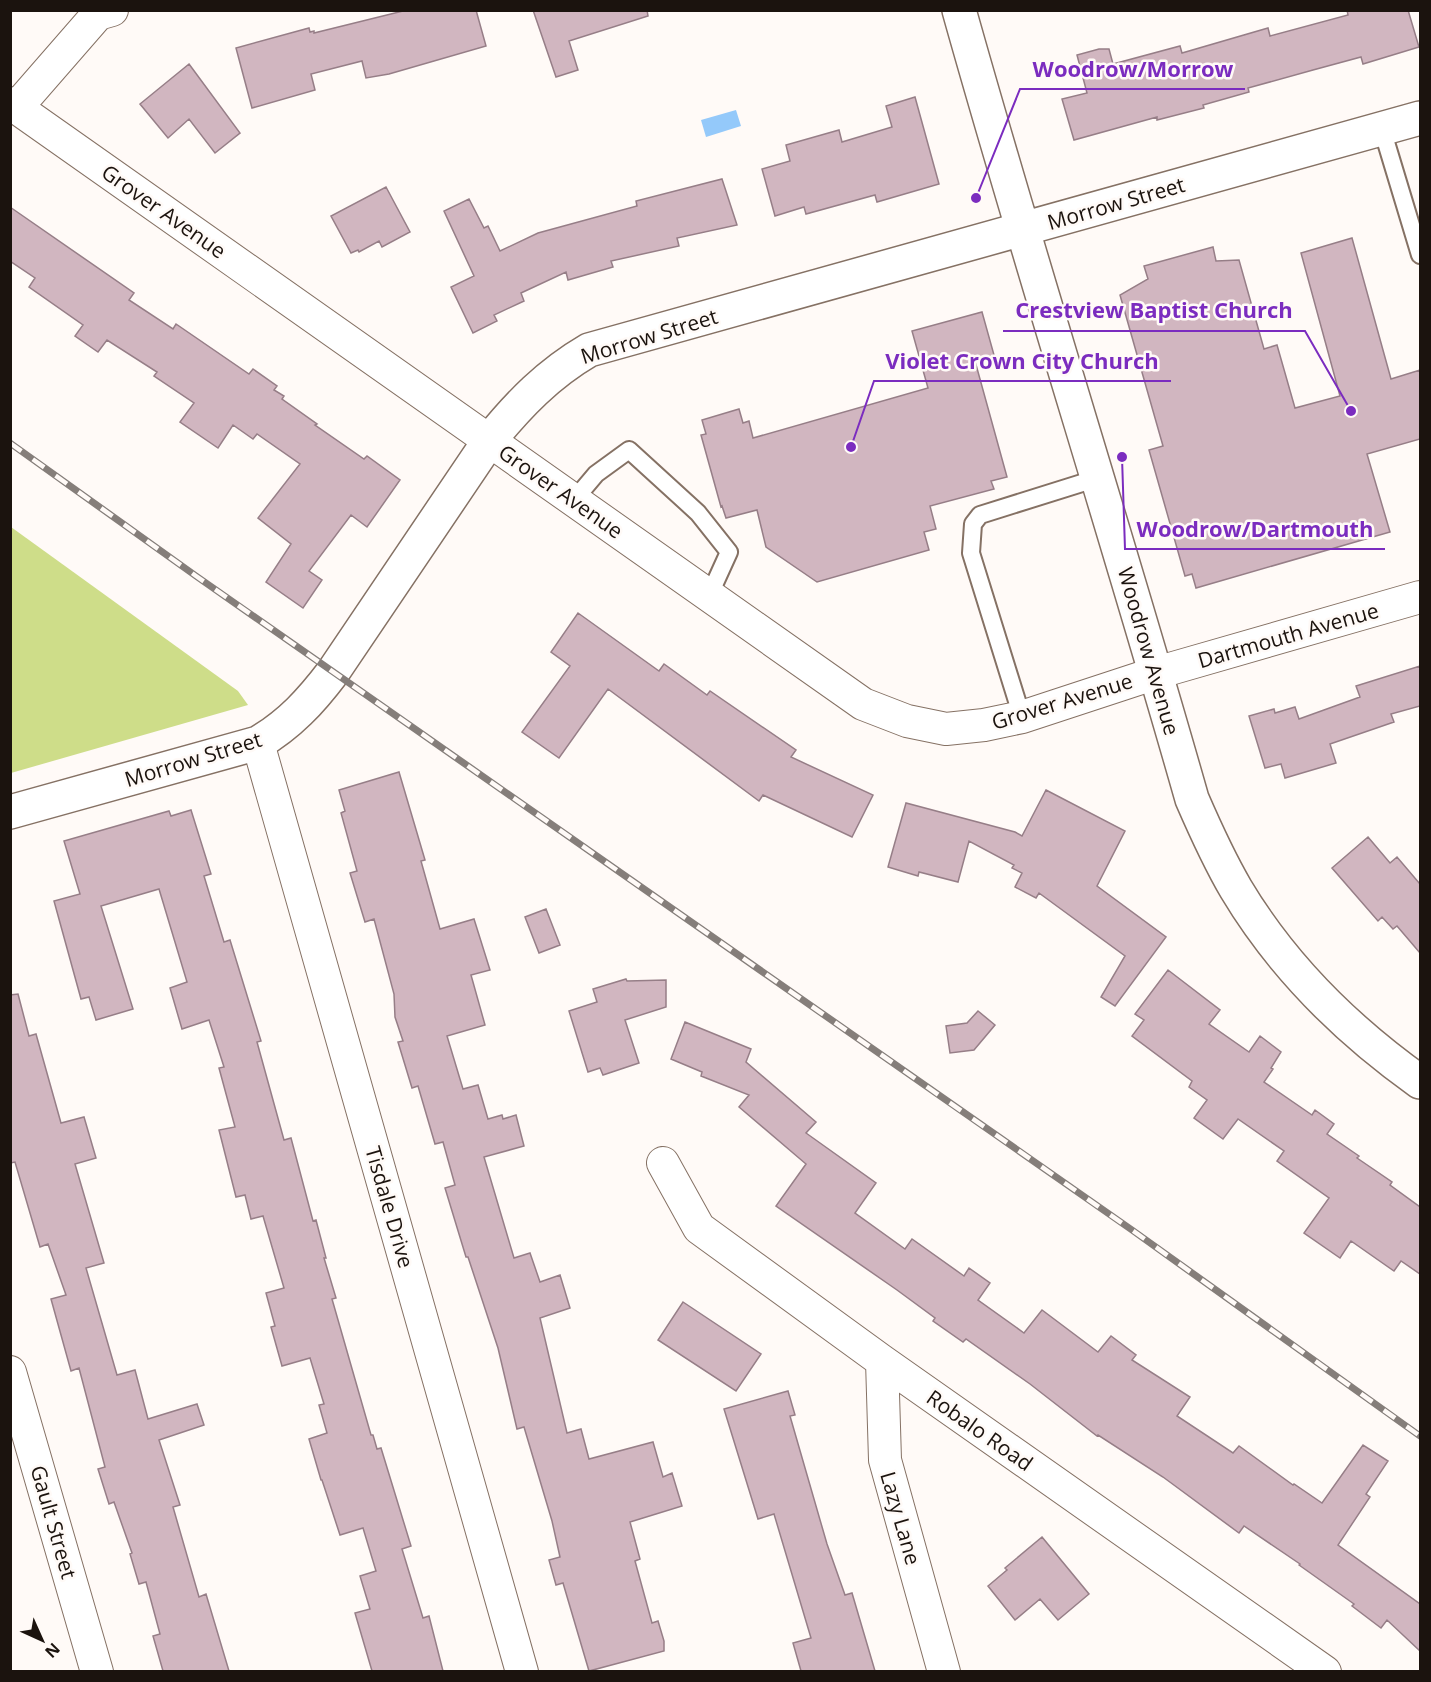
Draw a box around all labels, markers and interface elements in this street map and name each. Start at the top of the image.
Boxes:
callout: Woodrow/Morrow [1020,49,1245,89]
text: Woodrow/Morrow [1033,53,1234,83]
street label: Grover Avenue [96,158,232,264]
street label: Morrow Street [1044,170,1188,236]
callout: Crestview Baptist Church [1003,291,1305,331]
text: Crestview Baptist Church [1015,294,1293,324]
street label: Morrow Street [577,302,721,370]
callout: Violet Crown City Church [874,341,1171,381]
text: Violet Crown City Church [885,345,1159,375]
street label: Grover Avenue [493,438,629,544]
callout: Woodrow/Dartmouth [1125,509,1385,549]
text: Woodrow/Dartmouth [1137,513,1373,543]
street label: Woodrow Avenue [1112,564,1186,738]
street label: Dartmouth Avenue [1194,596,1382,674]
street label: Grover Avenue [988,666,1136,736]
street label: Morrow Street [121,725,265,793]
street label: Tisdale Drive [359,1143,421,1271]
street label: Robalo Road [921,1383,1039,1477]
street label: Gault Street [24,1462,84,1582]
street label: Lazy Lane [874,1468,928,1568]
north arrow [12,1610,72,1670]
text: N [40,1638,65,1663]

